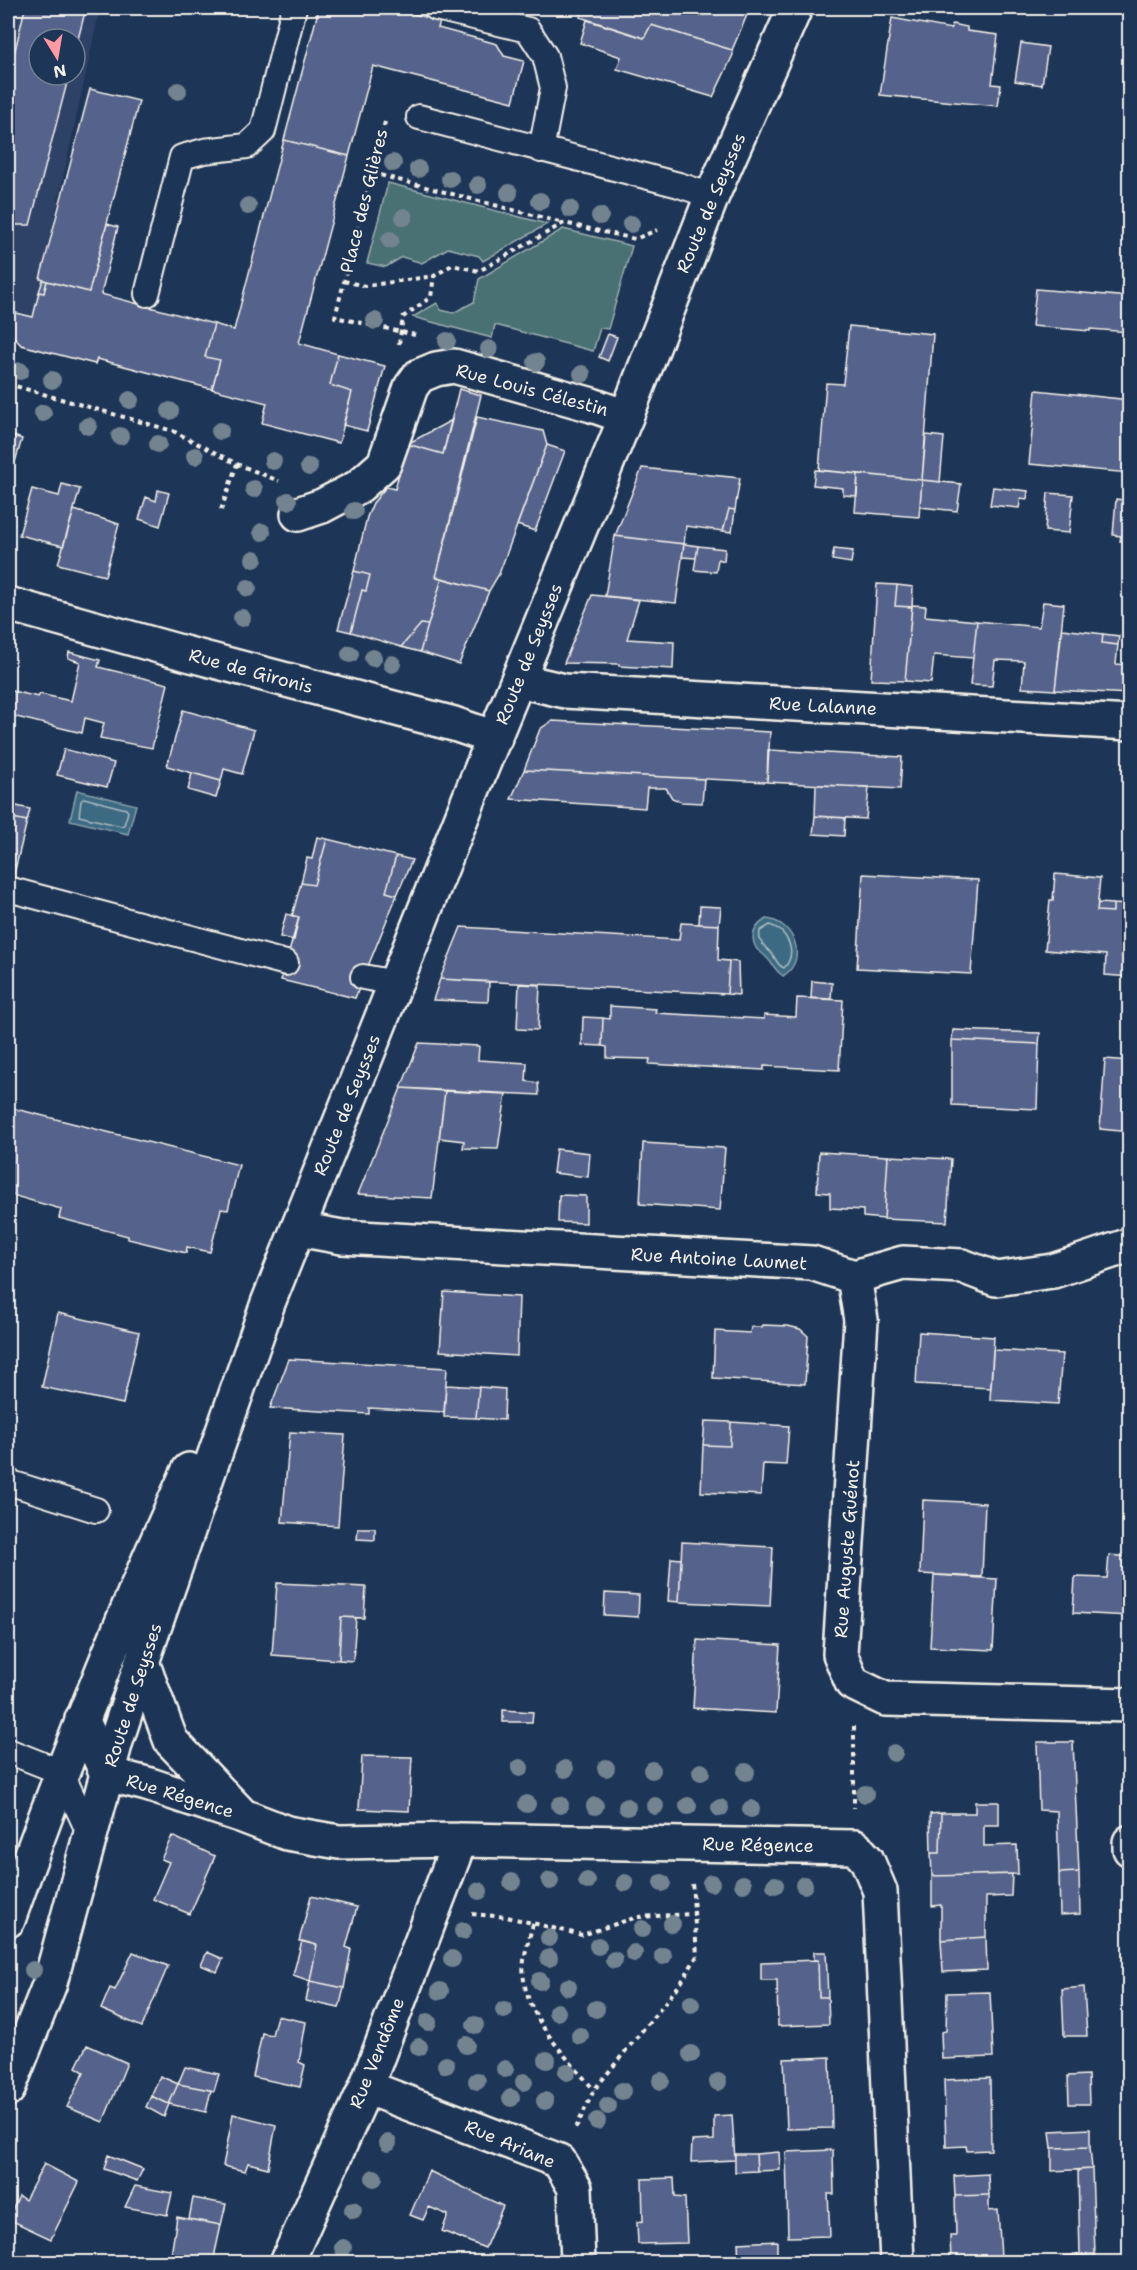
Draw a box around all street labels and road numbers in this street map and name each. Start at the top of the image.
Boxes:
street label: Place des Glières [334,126,394,276]
street label: Route de Seysses [671,129,751,277]
street label: Rue Louis Célestin [453,358,611,422]
street label: Route de Seysses [490,580,568,728]
street label: Rue de Gironis [186,643,316,699]
street label: Rue Lalanne [768,691,878,721]
street label: Route de Seysses [308,1031,386,1179]
street label: Rue Antoine Laumet [630,1242,808,1276]
street label: Rue Auguste Guénot [829,1459,865,1639]
street label: Route de Seysses [98,1620,168,1770]
street label: Rue Régence [123,1768,237,1824]
street label: Rue Régence [702,1832,814,1858]
street label: Rue Vendôme [344,1994,410,2112]
street label: Rue Ariane [461,2114,559,2174]

